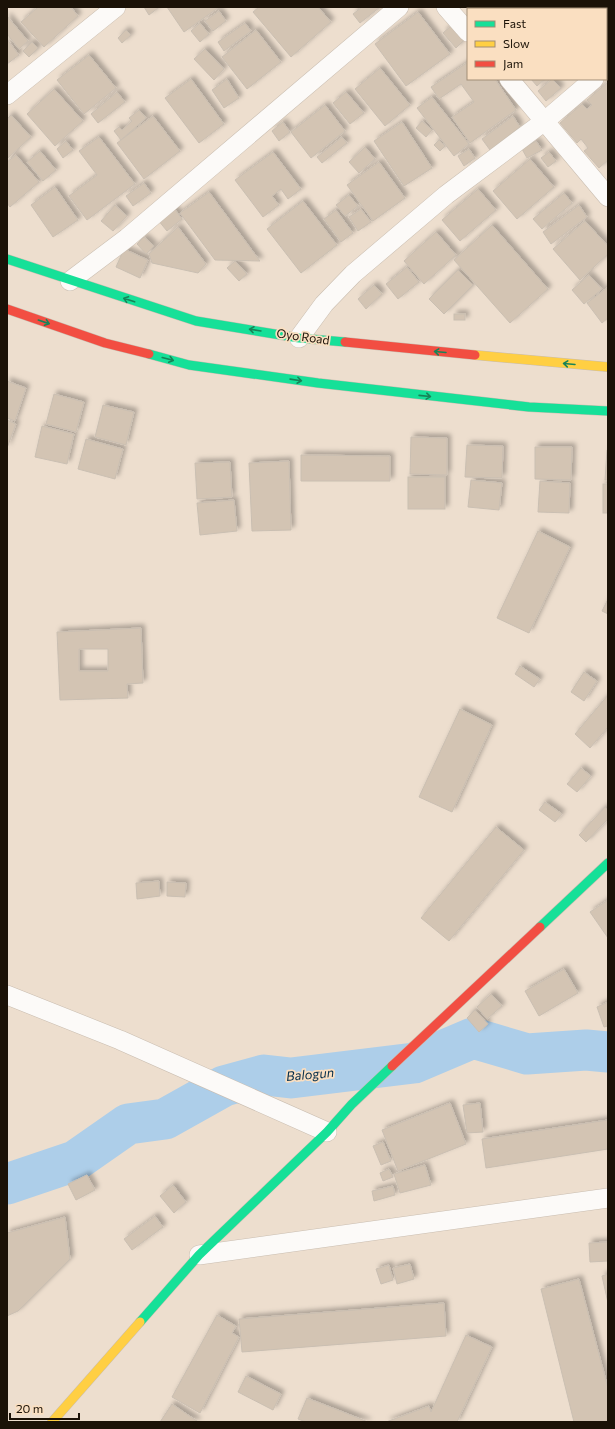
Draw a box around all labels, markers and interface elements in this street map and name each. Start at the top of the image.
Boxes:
legend [467,8,607,80]
text: Fast [503,16,526,30]
text: Slow [503,36,530,50]
text: Jam [503,56,523,71]
one-way arrow [123,296,136,303]
one-way arrow [37,318,49,326]
street label: Oyo Road [276,325,331,347]
one-way arrow [249,326,262,334]
one-way arrow [434,348,447,355]
one-way arrow [161,356,174,364]
one-way arrow [563,360,576,367]
one-way arrow [289,376,302,384]
one-way arrow [418,392,431,399]
water label: Balogun [285,1064,335,1084]
scale bar [10,1395,79,1421]
text: 20 m [16,1401,43,1415]

